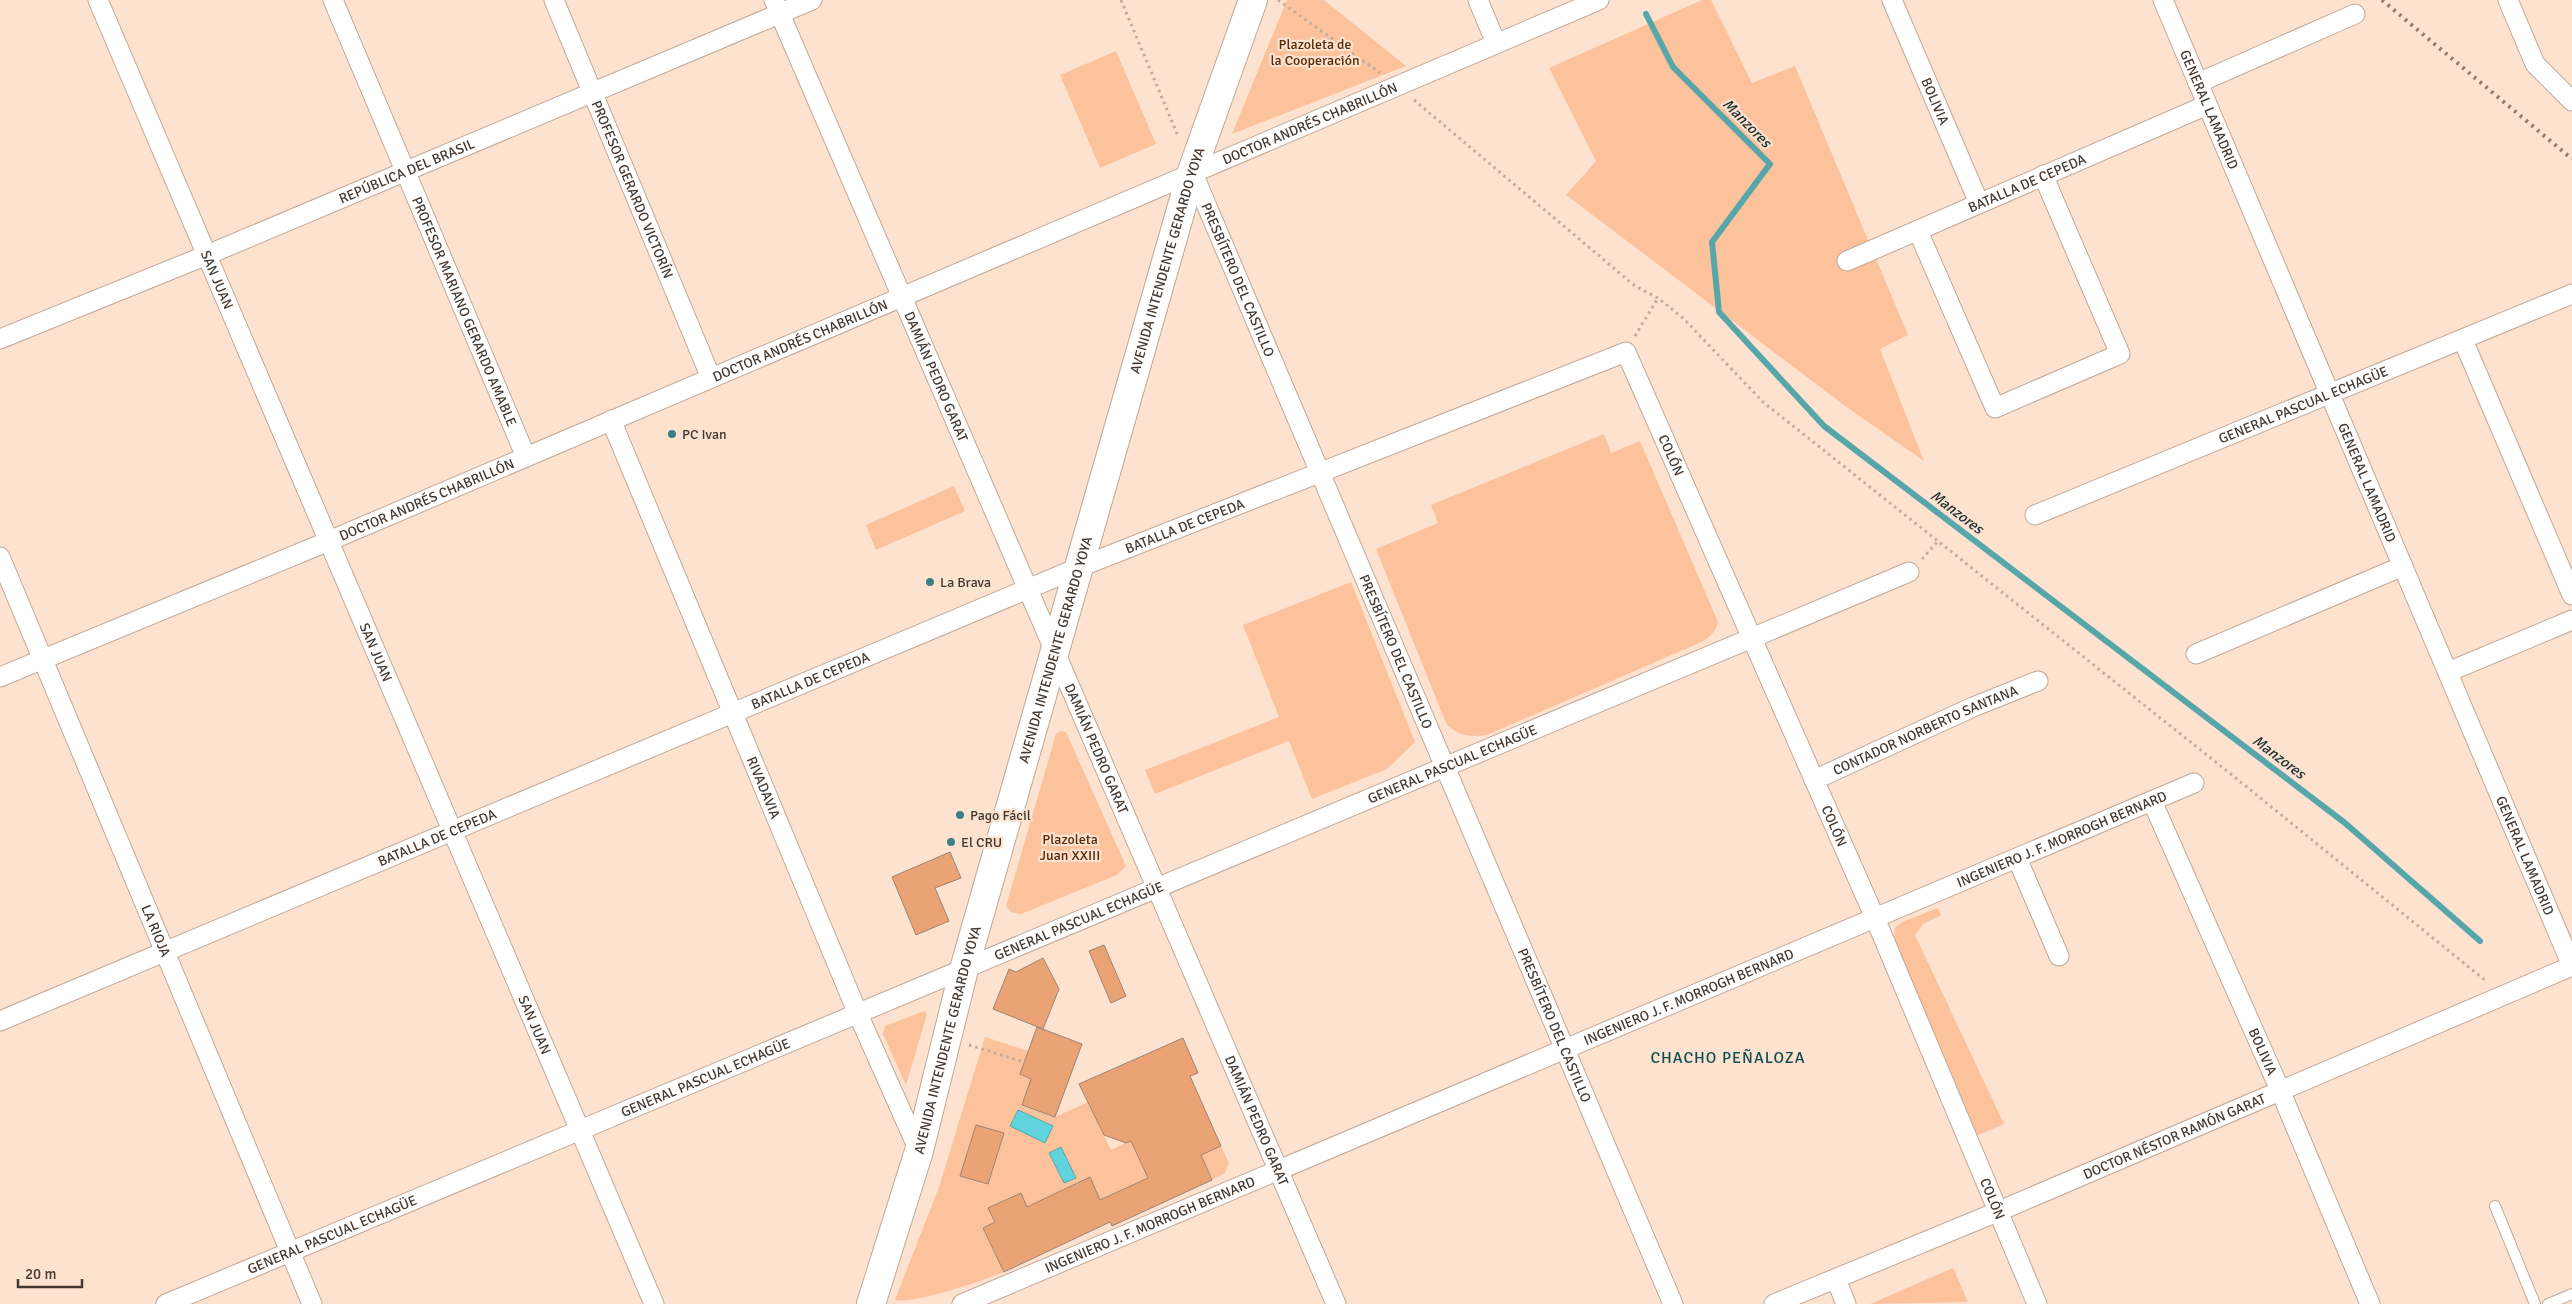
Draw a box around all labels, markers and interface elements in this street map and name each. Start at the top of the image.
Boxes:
park label: Plazoleta de la Cooperación [1270,36,1360,69]
street label: GENERAL LAMADRID [2177,47,2242,172]
street label: BOLIVIA [1918,75,1953,128]
street label: DOCTOR ANDRÉS CHABRILLÓN [1220,78,1400,168]
water label: Manzores [1719,95,1776,152]
street label: PROFESOR GERARDO VICTORÍN [588,98,677,281]
street label: REPÚBLICA DEL BRASIL [336,135,477,207]
street label: AVENIDA INTENDENTE GERARDO YOYA [1126,145,1208,375]
street label: BATALLA DE CEPEDA [1965,150,2089,216]
street label: PROFESOR MARIANO GERARDO AMABLE [408,194,521,429]
street label: PRESBÍTERO DEL CASTILLO [1198,200,1278,359]
street label: SAN JUAN [197,248,237,312]
street label: DOCTOR ANDRÉS CHABRILLÓN [710,296,890,385]
street label: DAMIÁN PEDRO GARAT [901,309,972,444]
street label: GENERAL PASCUAL ECHAGÜE [2216,362,2391,447]
street label: GENERAL LAMADRID [2335,420,2400,545]
place label: PC Ivan [682,426,727,443]
marker: PC Ivan [666,428,678,440]
street label: COLÓN [1655,432,1688,478]
street label: DOCTOR ANDRÉS CHABRILLÓN [336,455,517,544]
water label: Manzores [1927,486,1988,539]
street label: BATALLA DE CEPEDA [1123,495,1247,557]
street label: AVENIDA INTENDENTE GERARDO YOYA [1015,534,1096,765]
street label: PRESBÍTERO DEL CASTILLO [1356,572,1436,731]
place label: La Brava [940,574,991,591]
marker: La Brava [924,576,936,588]
street label: SAN JUAN [356,620,396,684]
street label: BATALLA DE CEPEDA [749,648,872,713]
street label: DAMIÁN PEDRO GARAT [1061,681,1132,816]
street label: CONTADOR NORBERTO SANTANA [1830,681,2021,779]
street label: GENERAL PASCUAL ECHAGÜE [1365,721,1539,807]
water label: Manzores [2249,731,2310,784]
street label: RIVADAVIA [743,754,784,822]
street label: INGENIERO J. F. MORROGH BERNARD [1954,787,2169,891]
street label: GENERAL LAMADRID [2492,793,2558,918]
street label: COLÓN [1818,803,1851,849]
street label: BATALLA DE CEPEDA [375,805,499,870]
place label: Pago Fácil [970,807,1031,824]
marker: Pago Fácil [954,809,966,821]
park label: Plazoleta Juan XXIII [1040,831,1100,864]
place label: El CRU [961,834,1002,851]
marker: El CRU [945,836,957,848]
street label: GENERAL PASCUAL ECHAGÜE [992,878,1166,964]
street label: LA RIOJA [138,902,175,960]
street label: AVENIDA INTENDENTE GERARDO YOYA [910,923,985,1156]
street label: PRESBÍTERO DEL CASTILLO [1514,945,1595,1105]
street label: INGENIERO J. F. MORROGH BERNARD [1581,945,1796,1049]
street label: SAN JUAN [515,993,555,1057]
street label: BOLIVIA [2245,1025,2281,1078]
street label: GENERAL PASCUAL ECHAGÜE [618,1034,793,1121]
district label: CHACHO PEÑALOZA [1650,1048,1806,1068]
street label: DAMIÁN PEDRO GARAT [1221,1053,1292,1188]
street label: DOCTOR NÉSTOR RAMÓN GARAT [2080,1090,2268,1183]
street label: INGENIERO J. F. MORROGH BERNARD [1042,1173,1257,1276]
street label: COLÓN [1977,1175,2009,1222]
street label: GENERAL PASCUAL ECHAGÜE [245,1191,419,1277]
scale bar [18,1256,81,1288]
text: 20 m [25,1265,56,1283]

